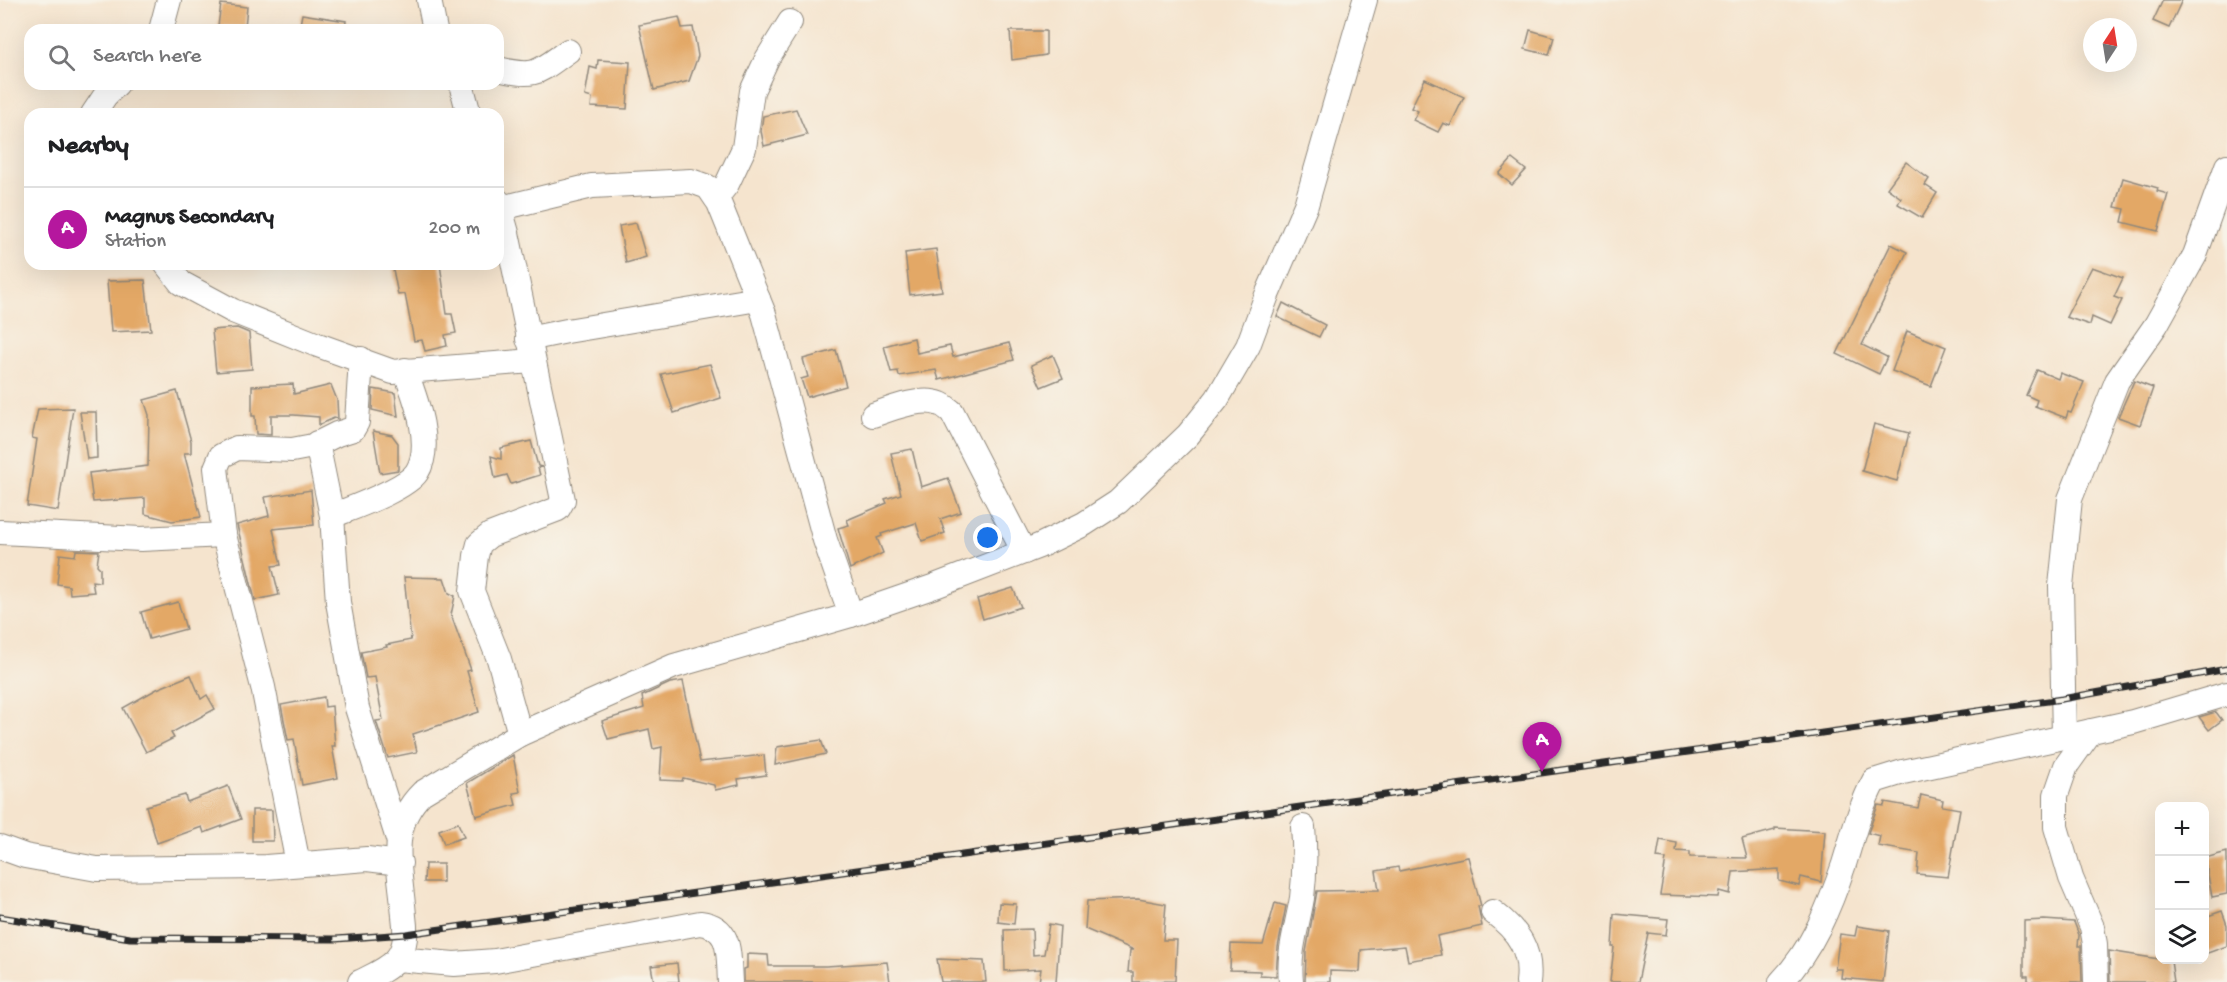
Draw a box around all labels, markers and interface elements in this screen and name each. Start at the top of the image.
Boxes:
north arrow [2083,18,2137,72]
search box [24,24,504,90]
icon: search [45,41,78,74]
text: Search here [93,44,201,70]
text: Nearby [48,132,129,163]
text: Magnus Secondary [105,205,274,231]
text: A [62,218,73,241]
text: 200 m [429,218,480,241]
text: Station [105,231,166,254]
your location [973,523,1002,552]
pin: A [1522,722,1562,772]
map controls [2155,802,2209,964]
button: + [2155,802,2209,856]
button: − [2155,856,2209,910]
button: layers [2155,910,2209,964]

